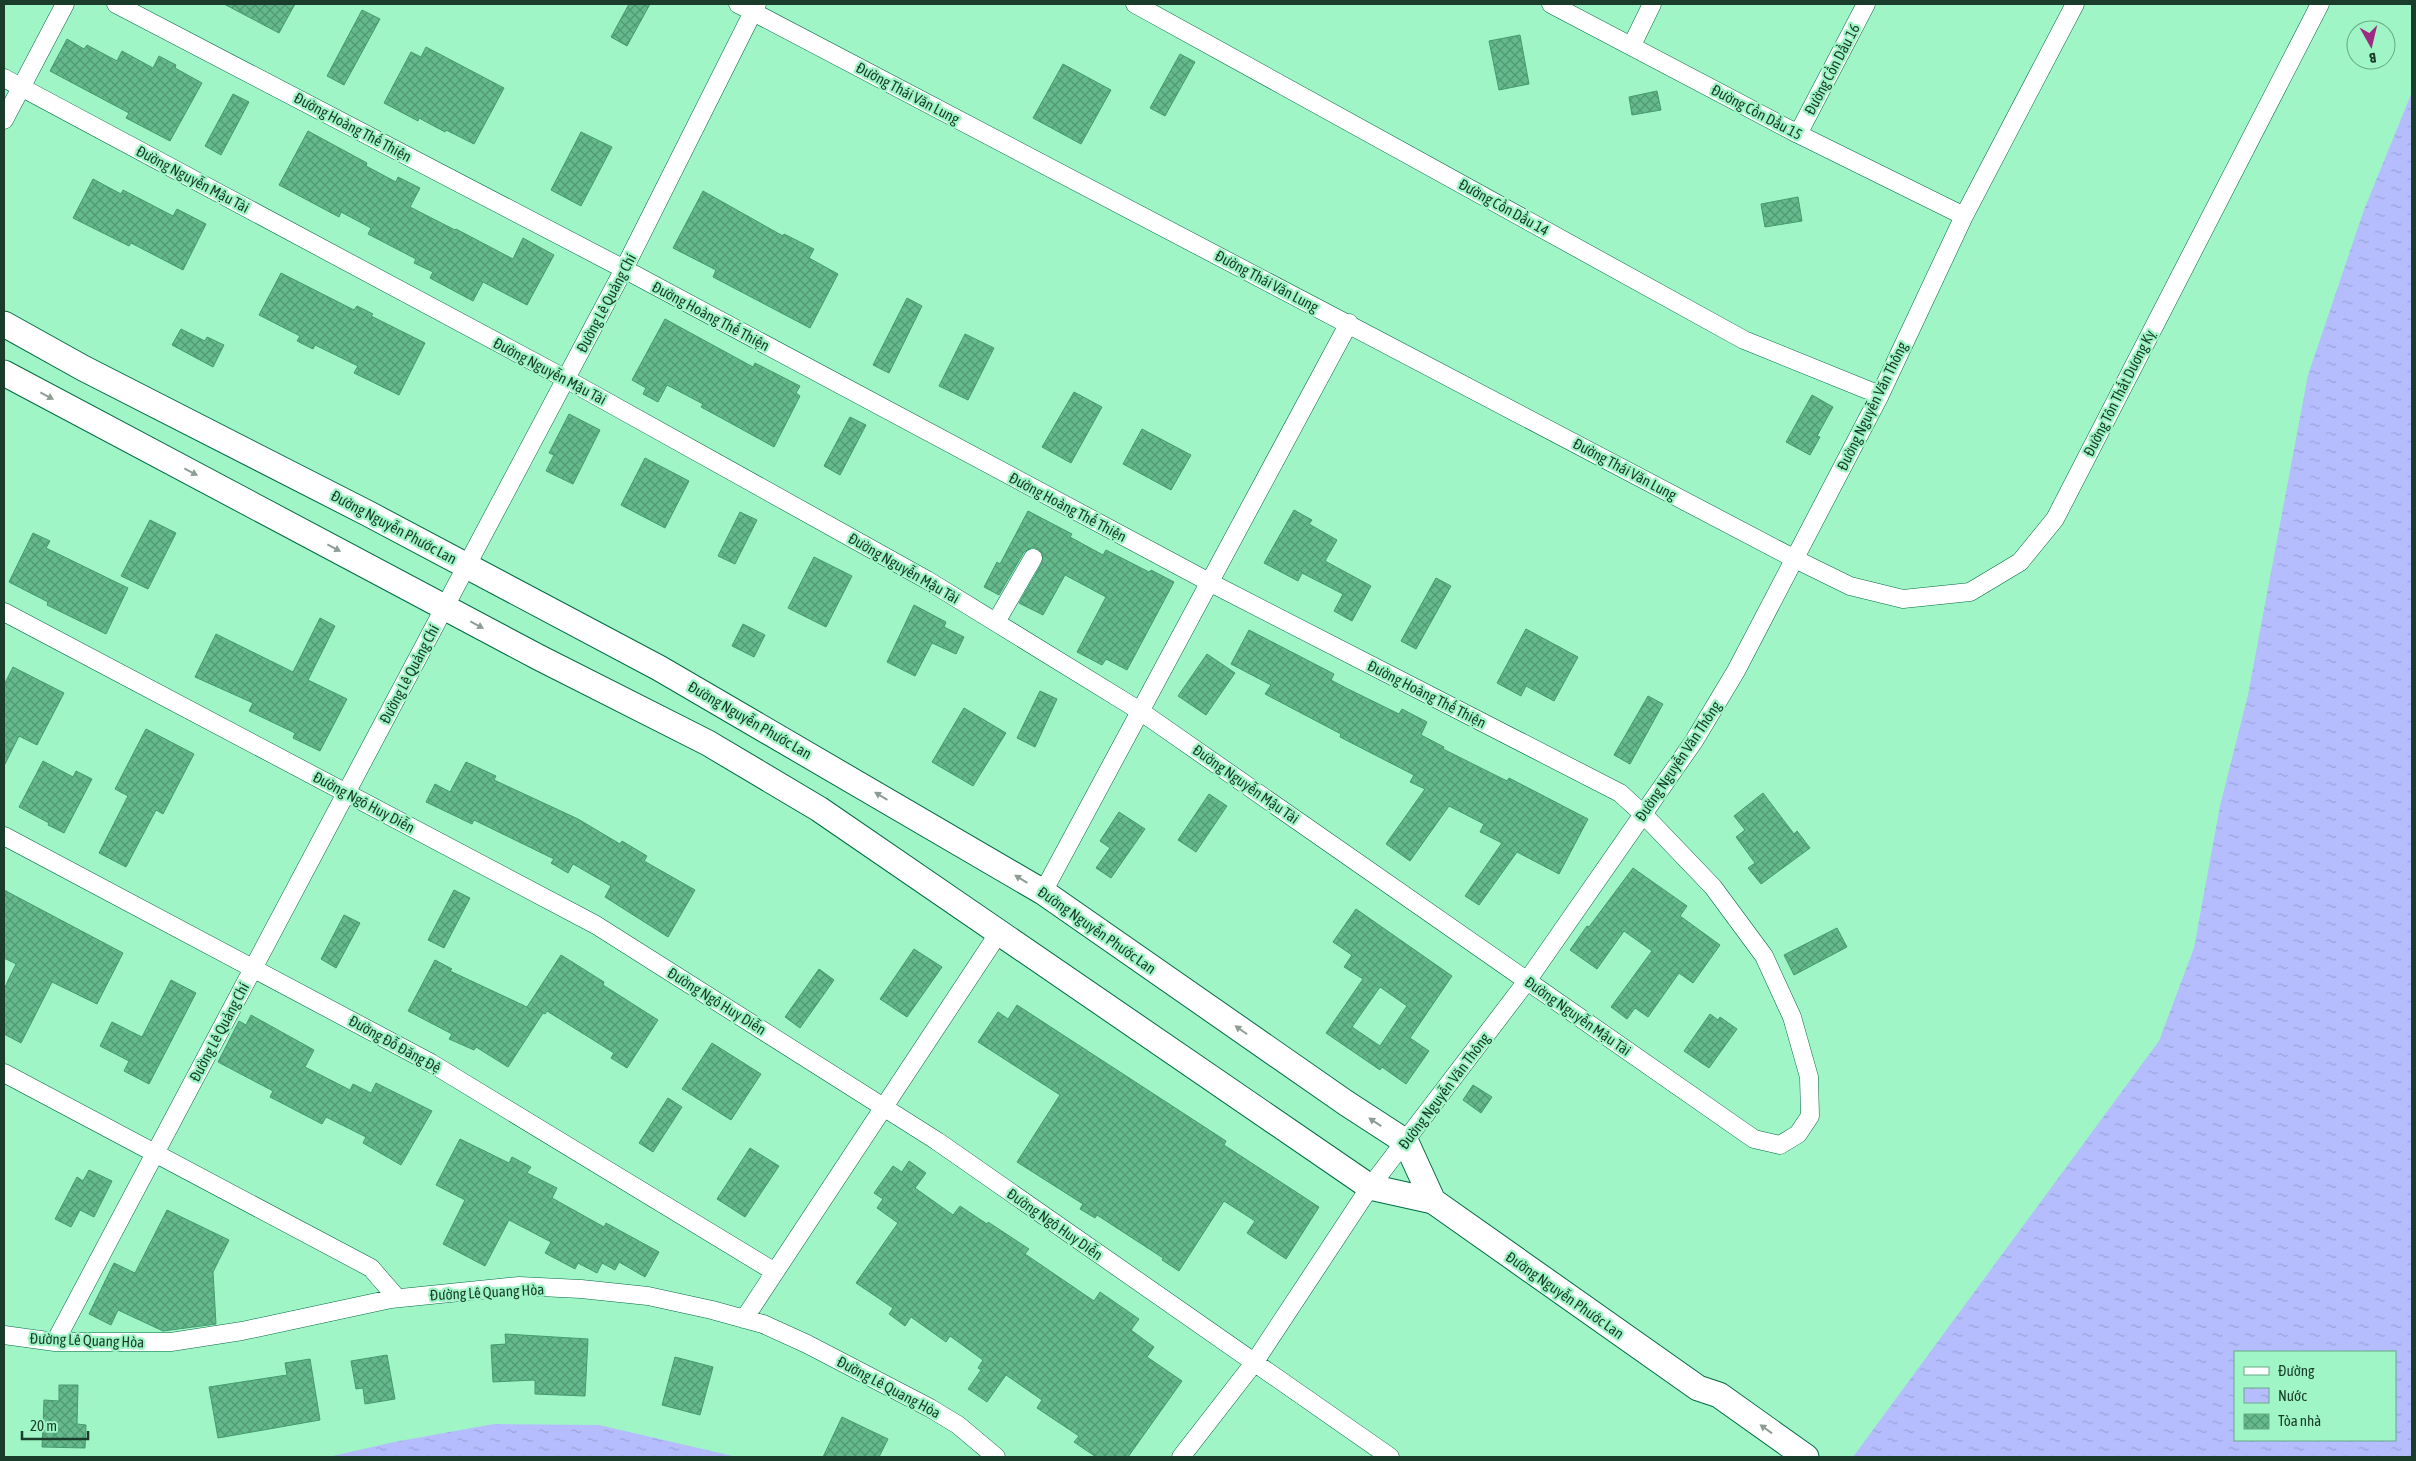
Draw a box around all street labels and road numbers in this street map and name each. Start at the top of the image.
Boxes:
street label: Đường Cồn Dầu 16 [1801,21,1863,117]
street label: Đường Thái Văn Lung [853,59,963,128]
street label: Đường Cồn Dầu 15 [1709,81,1805,143]
street label: Đường Hoàng Thế Thiện [291,89,415,165]
street label: Đường Nguyễn Mậu Tài [134,142,252,216]
street label: Đường Cồn Dầu 14 [1456,175,1552,239]
street label: Đường Thái Văn Lung [1212,247,1322,316]
street label: Đường Lê Quảng Chí [573,250,639,355]
street label: Đường Hoàng Thế Thiện [649,278,773,354]
street label: Đường Tôn Thất Dương Kỵ [2080,327,2158,459]
street label: Đường Nguyễn Mậu Tài [491,334,609,408]
street label: Đường Nguyễn Văn Thông [1834,339,1911,473]
street label: Đường Thái Văn Lung [1570,435,1680,504]
street label: Đường Hoàng Thế Thiện [1006,469,1130,545]
street label: Đường Nguyễn Phước Lan [328,487,460,567]
street label: Đường Nguyễn Mậu Tài [845,529,963,607]
street label: Đường Lê Quảng Chí [376,621,442,726]
street label: Đường Hoàng Thế Thiện [1365,657,1489,731]
street label: Đường Nguyễn Phước Lan [685,678,815,762]
street label: Đường Nguyễn Văn Thông [1632,697,1725,824]
street label: Đường Nguyễn Mậu Tài [1190,741,1302,827]
street label: Đường Ngô Huy Diễn [310,768,418,836]
street label: Đường Nguyễn Phước Lan [1035,883,1159,977]
street label: Đường Ngô Huy Diễn [665,964,769,1038]
street label: Đường Nguyễn Mậu Tài [1522,973,1634,1059]
street label: Đường Lê Quảng Chí [186,979,252,1084]
street label: Đường Đỗ Đăng Đệ [346,1012,444,1076]
street label: Đường Nguyễn Văn Thông [1395,1029,1493,1152]
street label: Đường Ngô Huy Diễn [1004,1185,1106,1263]
street label: Đường Nguyễn Phước Lan [1503,1248,1627,1342]
street label: Đường Lê Quang Hòa [429,1281,545,1303]
street label: Đường Lê Quang Hòa [29,1330,145,1350]
street label: Đường Lê Quang Hòa [834,1353,944,1421]

